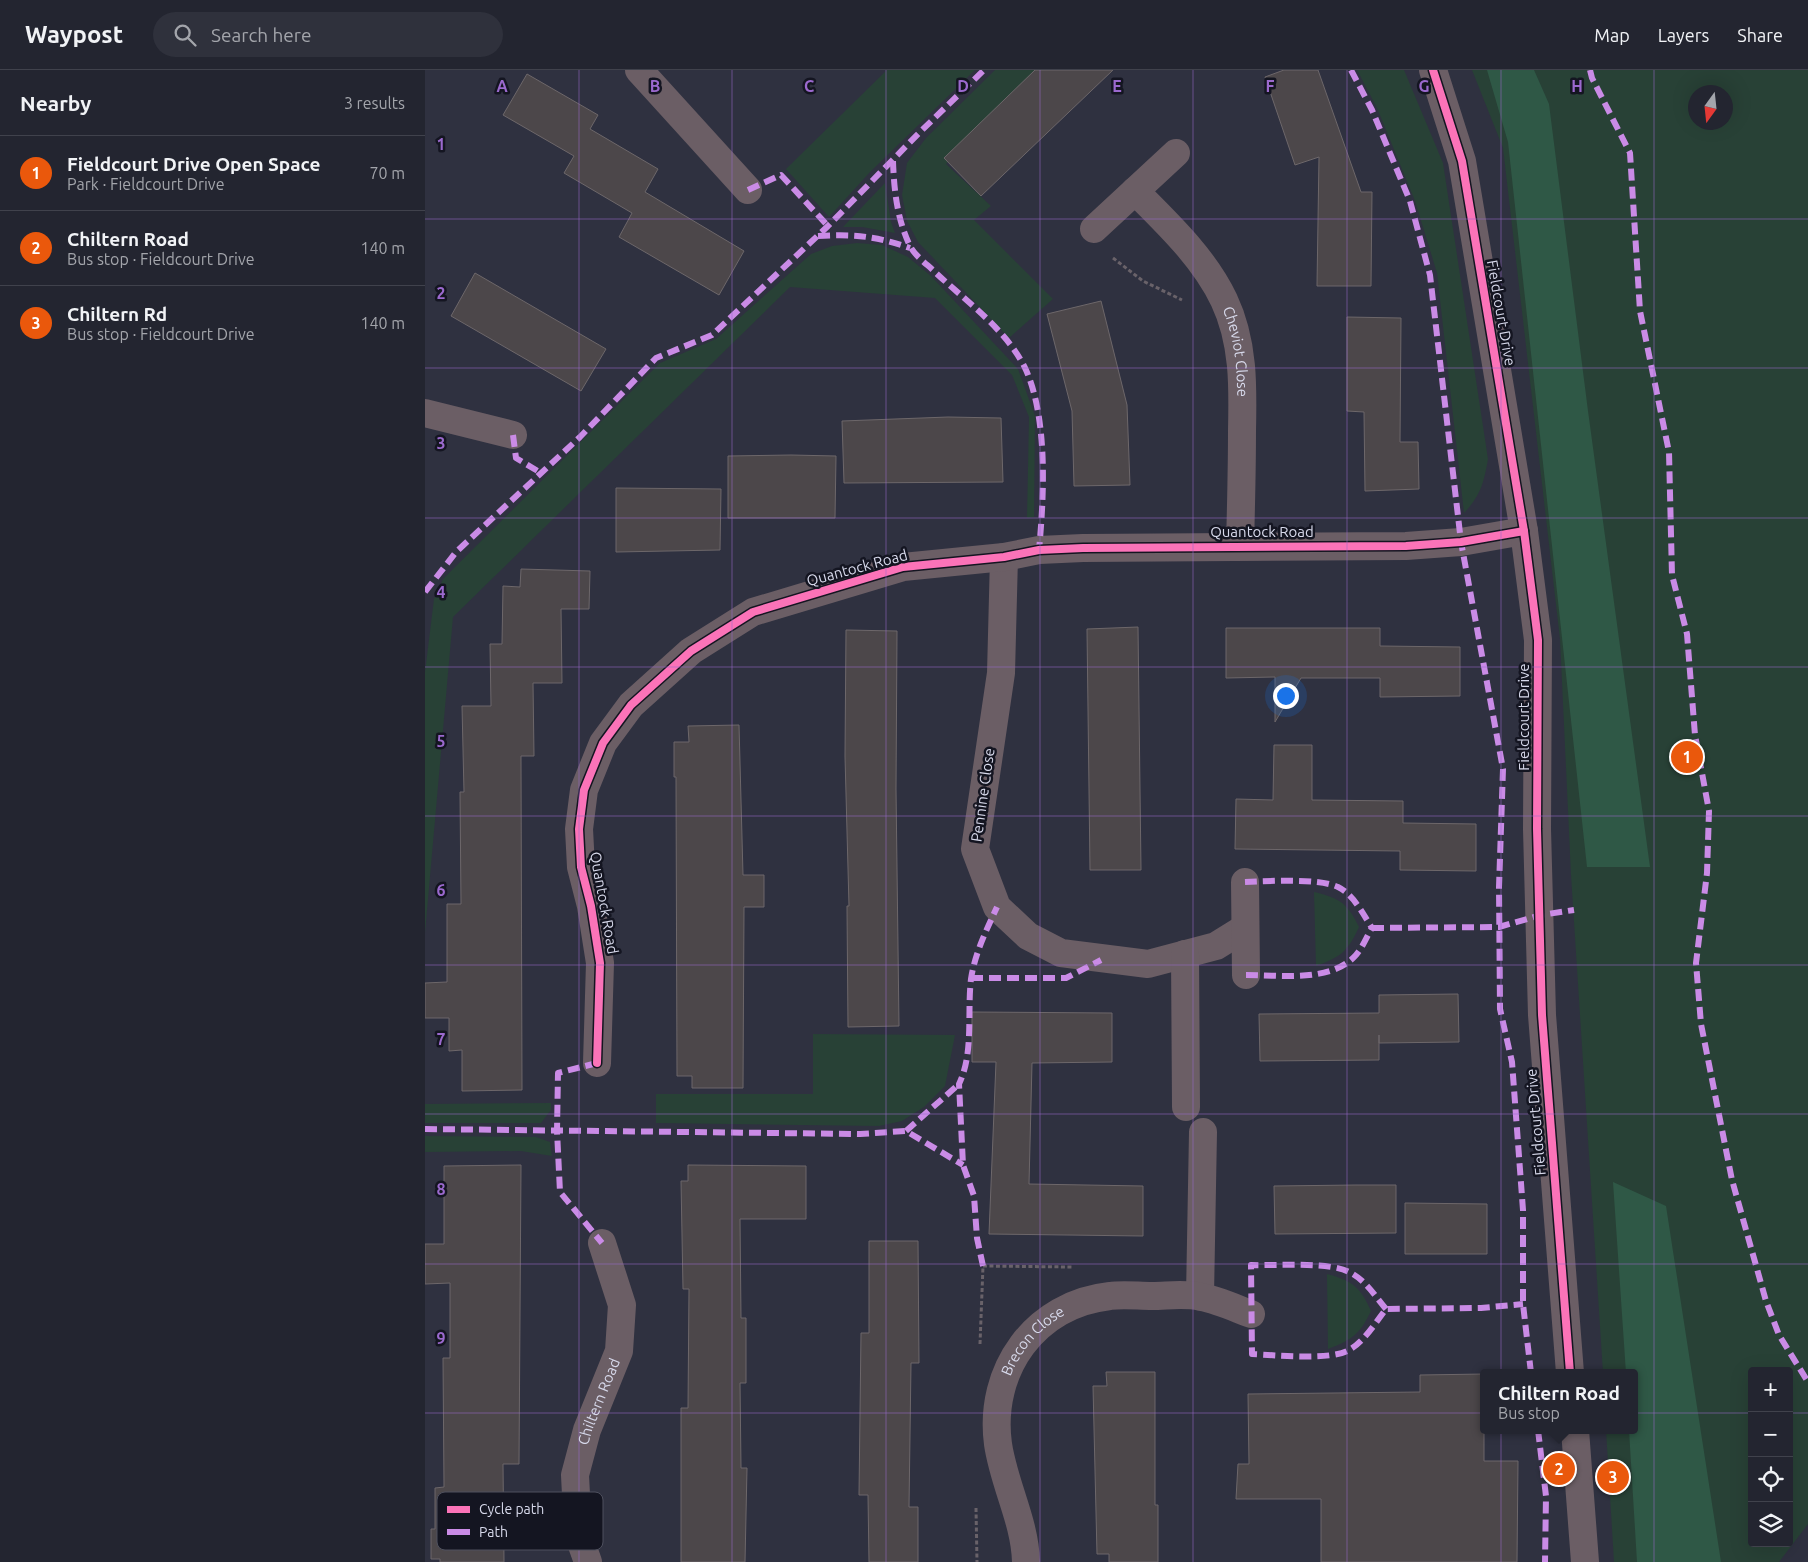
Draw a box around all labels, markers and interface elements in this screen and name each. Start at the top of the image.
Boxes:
search box [153,12,503,57]
text: Waypost [25,21,123,48]
icon: search [171,21,199,49]
text: Search here [211,24,311,46]
text: Map [1594,25,1630,45]
text: Layers [1658,25,1709,45]
text: Share [1737,25,1783,45]
text: A [496,77,508,95]
text: B [650,77,660,95]
text: C [804,77,814,95]
text: D [957,77,969,95]
text: E [1112,77,1122,95]
text: F [1266,77,1275,95]
text: G [1418,77,1430,95]
text: H [1571,77,1583,95]
north arrow [1688,85,1733,130]
text: Nearby [20,91,91,115]
text: 3 results [344,94,405,112]
text: 1 [436,135,446,153]
text: Fieldcourt Drive Open Space [67,153,320,175]
text: 1 [31,164,41,182]
text: 70 m [369,164,405,182]
text: Park · Fieldcourt Drive [67,175,224,193]
text: Chiltern Road [67,228,189,250]
text: 2 [31,239,41,257]
text: 140 m [360,239,405,257]
text: Bus stop · Fieldcourt Drive [67,250,255,268]
street label: Fieldcourt Drive [1484,259,1519,367]
text: 2 [436,284,446,302]
text: Chiltern Rd [67,303,167,325]
street label: Cheviot Close [1220,304,1251,397]
text: 3 [31,314,41,332]
text: 140 m [360,314,405,332]
text: Bus stop · Fieldcourt Drive [67,325,255,343]
text: 3 [436,434,446,452]
street label: Quantock Road [1210,523,1314,540]
street label: Quantock Road [805,546,909,589]
text: 4 [436,583,446,601]
street label: Fieldcourt Drive [1515,663,1532,771]
your location [1273,683,1299,709]
text: 5 [436,732,446,750]
pin: 1 [1671,738,1703,776]
street label: Pennine Close [967,747,998,843]
street label: Quantock Road [587,850,622,955]
text: 6 [436,881,446,899]
text: 7 [436,1030,446,1048]
street label: Fieldcourt Drive [1522,1068,1549,1176]
text: 8 [436,1180,446,1198]
street label: Brecon Close [998,1302,1067,1378]
text: 9 [436,1329,446,1347]
street label: Chiltern Road [574,1356,623,1447]
map controls [1748,1367,1793,1547]
button: + [1748,1367,1793,1412]
popup [1480,1369,1638,1434]
text: Chiltern Road [1498,1382,1620,1404]
text: Bus stop [1498,1404,1560,1422]
button: − [1748,1412,1793,1457]
pin: 2 [1543,1450,1575,1488]
button: locate [1748,1457,1793,1502]
pin: 3 [1597,1458,1629,1496]
legend [437,1492,603,1550]
text: Cycle path [479,1501,544,1517]
button: layers [1748,1502,1793,1547]
text: Path [479,1524,508,1540]

